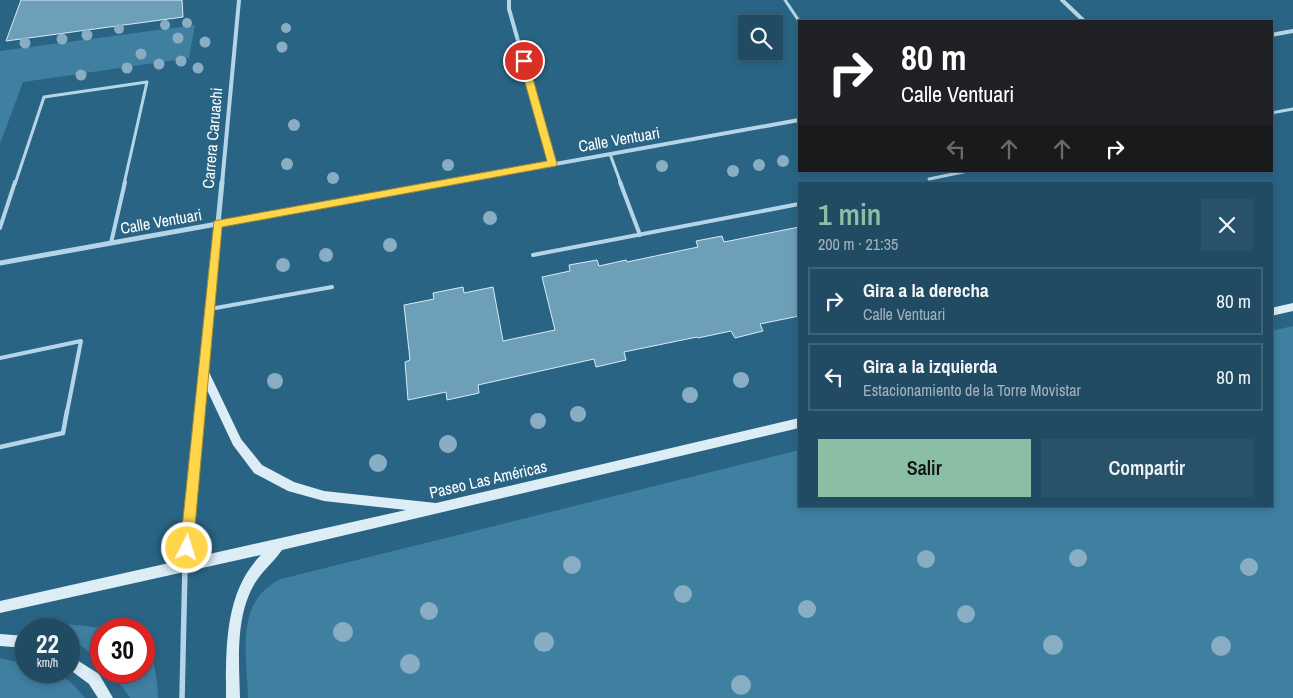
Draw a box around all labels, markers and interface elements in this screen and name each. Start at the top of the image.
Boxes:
map controls [738,15,783,60]
button: search [738,15,783,60]
text: 80 m [901,34,966,81]
pin [503,40,545,82]
icon: right [818,40,883,105]
icon: arrive [510,47,538,75]
text: Calle Ventuari [901,79,1014,109]
street label: Carrera Caruachi [197,87,227,189]
street label: Calle Ventuari [577,121,661,157]
icon: left [942,135,970,163]
icon: ahead [995,135,1023,163]
icon: ahead [1048,135,1076,163]
icon: right [1101,135,1129,163]
text: 1 min [818,194,881,234]
button: close [1201,199,1253,251]
street label: Calle Ventuari [119,203,203,239]
text: 200 m · 21:35 [818,233,898,255]
text: Gira a la derecha [863,277,989,303]
icon: right [820,287,848,315]
text: 80 m [1216,288,1251,314]
text: Calle Ventuari [863,303,945,325]
text: Gira a la izquierda [863,353,997,379]
icon: left [820,363,848,391]
text: 80 m [1216,364,1251,390]
text: Estacionamiento de la Torre Movistar [863,379,1081,401]
button: Salir [818,439,1031,497]
button: Compartir [1041,439,1253,497]
street label: Paseo Las Américas [427,455,549,503]
position arrow [160,521,212,573]
speed limit sign: 30 [90,618,155,683]
text: 22 [36,627,59,661]
text: km/h [37,655,58,671]

